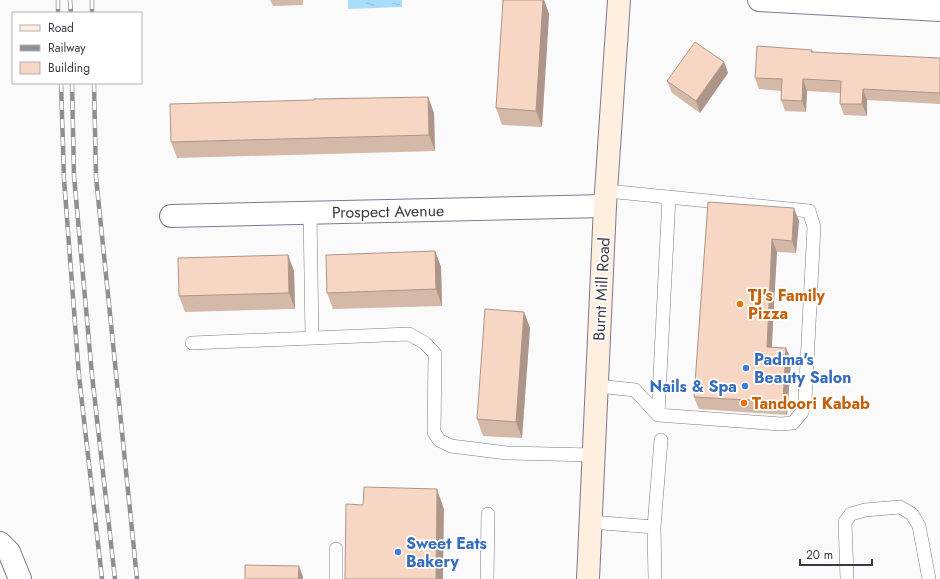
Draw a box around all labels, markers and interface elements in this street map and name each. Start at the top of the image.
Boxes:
legend [12,12,142,84]
text: Road [48,19,74,37]
text: Railway [48,39,86,57]
text: Building [48,59,90,77]
street label: Prospect Avenue [332,199,444,224]
street label: Burnt Mill Road [587,237,616,341]
place label: TJ's Family Pizza [748,284,826,325]
marker: TJ's Family Pizza [735,299,745,309]
place label: Padma's Beauty Salon [754,348,851,389]
marker: Padma's Beauty Salon [741,363,751,373]
place label: Nails & Spa [650,375,737,398]
marker: Nails & Spa [740,381,750,391]
place label: Tandoori Kabab [752,392,870,415]
marker: Tandoori Kabab [739,398,749,408]
place label: Sweet Eats Bakery [406,532,487,573]
scale bar [800,541,872,567]
text: 20 m [806,546,833,564]
marker: Sweet Eats Bakery [393,547,403,557]

